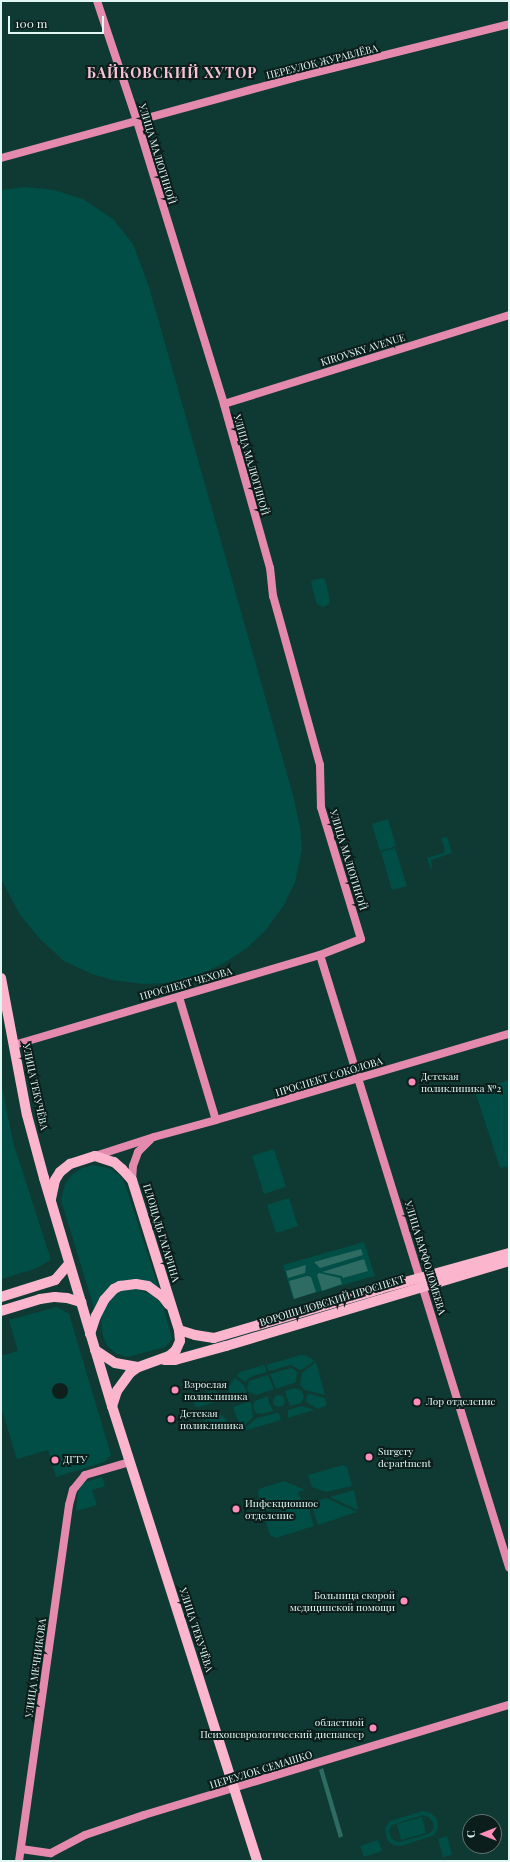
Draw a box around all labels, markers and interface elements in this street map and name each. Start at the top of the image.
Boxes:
scale bar [10,8,106,34]
text: 100 m [15,15,47,31]
street label: ПЕРЕУЛОК ЖУРАВЛЁВА [265,42,379,82]
district label: БАЙКОВСКИЙ ХУТОР [87,65,257,81]
street label: УЛИЦА МАЛЮГИНОЙ [136,102,178,206]
street label: KIROVSKY AVENUE [319,331,407,369]
street label: УЛИЦА МАЛЮГИНОЙ [231,413,271,517]
street label: УЛИЦА МАЛЮГИНОЙ [327,808,369,912]
street label: ПРОСПЕКТ ЧЕХОВА [138,965,234,1003]
street label: УЛИЦА ТЕКУЧЁВА [20,1043,50,1131]
street label: ПРОСПЕКТ СОКОЛОВА [274,1055,384,1099]
place label: Детская поликлиника №2 [421,1070,501,1094]
marker: Детская поликлиника №2 [406,1076,418,1088]
street label: ПЛОЩАДЬ ГАГАРИНА [140,1182,182,1284]
street label: УЛИЦА ВАРФОЛОМЕЕВА [402,1200,448,1316]
street label: ВОРОШИЛОВСКИЙ ПРОСПЕКТ [258,1273,406,1329]
place label: Взрослая поликлиника [184,1378,247,1402]
marker: Взрослая поликлиника [169,1384,181,1396]
marker: Лор отделение [411,1396,423,1408]
place label: Лор отделение [426,1396,495,1408]
place label: Детская поликлиника [180,1407,243,1430]
marker: Детская поликлиника [165,1413,177,1425]
place label: Surgery department [378,1445,431,1468]
marker: Surgery department [363,1451,375,1463]
place label: ДГТУ [63,1454,87,1466]
marker: ДГТУ [50,1455,60,1465]
place label: Инфекционное отделение [245,1497,318,1520]
marker: Инфекционное отделение [230,1503,242,1515]
street label: УЛИЦА ТЕКУЧЁВА [177,1586,215,1674]
place label: Больница скорой медицинской помощи [290,1589,395,1612]
marker: Больница скорой медицинской помощи [398,1595,410,1607]
street label: УЛИЦА МЕЧНИКОВА [23,1618,49,1718]
place label: областной Психоневрологический диспансер [200,1716,364,1740]
marker: областной Психоневрологический диспансер [367,1722,379,1734]
street label: ПЕРЕУЛОК СЕМАШКО [208,1749,314,1791]
north arrow [462,1814,502,1854]
text: С [463,1830,478,1838]

